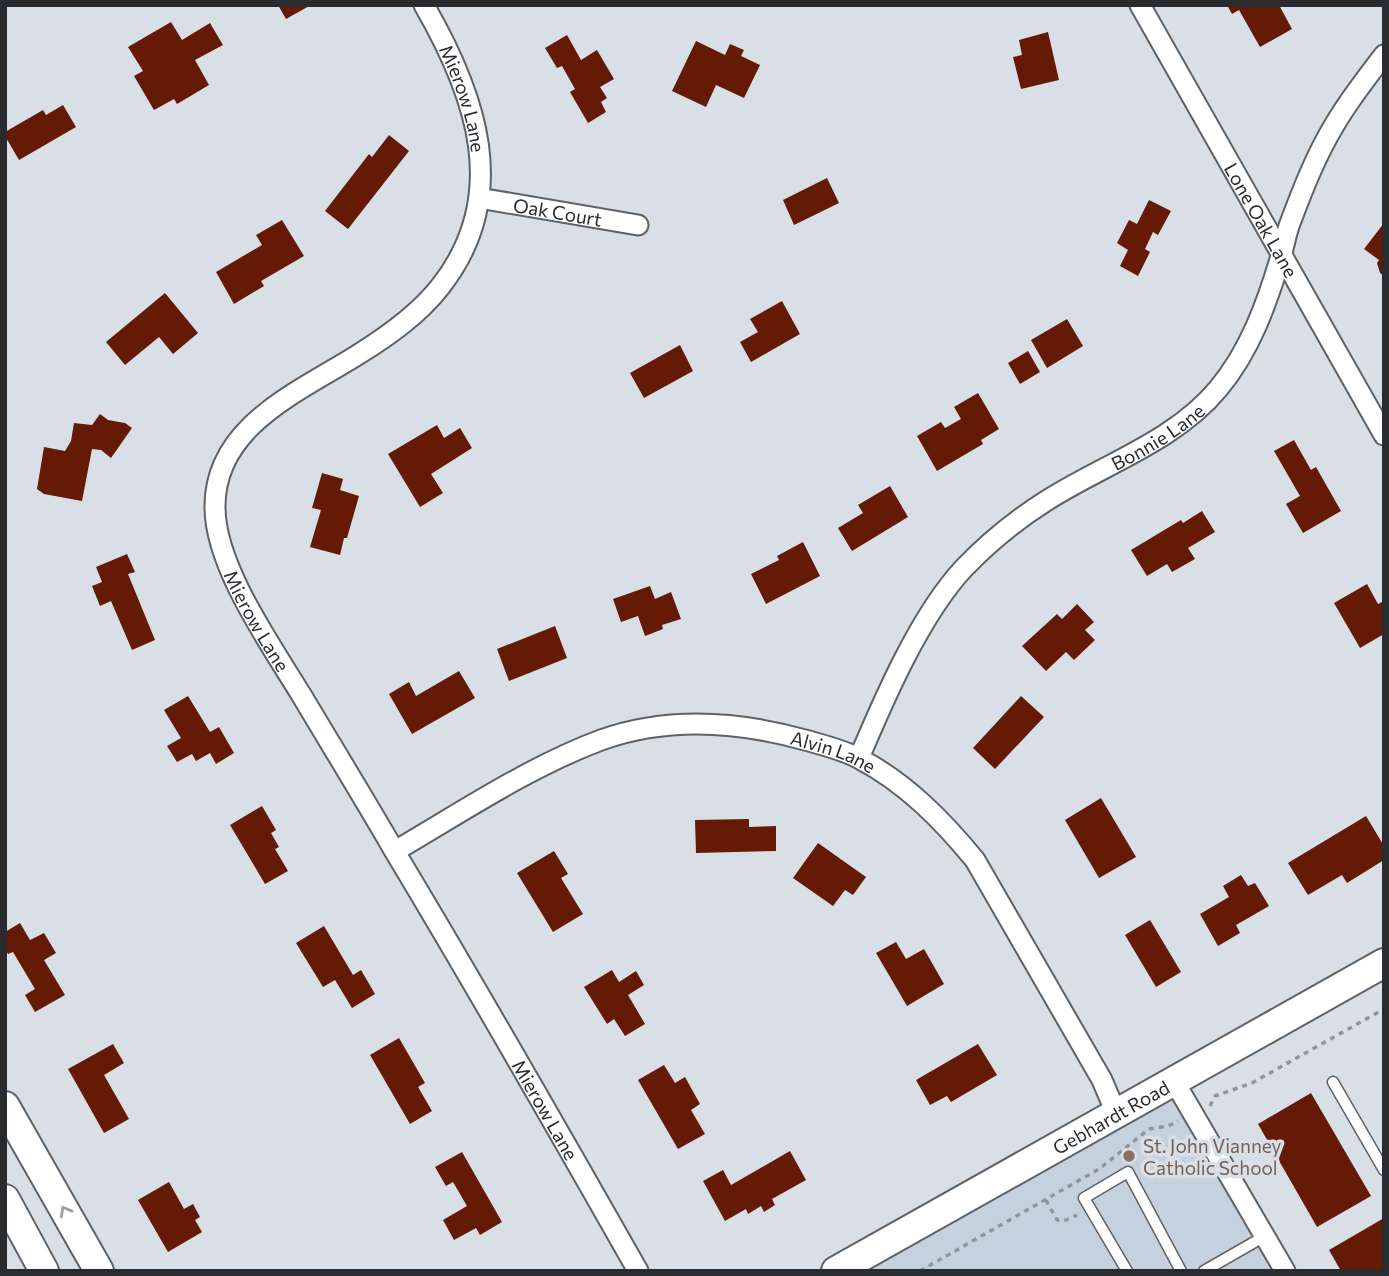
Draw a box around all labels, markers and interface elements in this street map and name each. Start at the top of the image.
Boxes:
street label: Mierow Lane [435,41,491,153]
street label: Lone Oak Lane [1220,158,1303,281]
street label: Oak Court [512,193,604,230]
street label: Bonnie Lane [1107,398,1209,474]
street label: Mierow Lane [220,567,295,675]
street label: Alvin Lane [788,725,880,777]
street label: Mierow Lane [508,1055,584,1164]
street label: Gebhardt Road [1048,1075,1173,1159]
place label: St. John Vianney Catholic School [1143,1134,1282,1179]
marker: St. John Vianney Catholic School [1121,1148,1137,1164]
one-way arrow [60,1206,73,1219]

